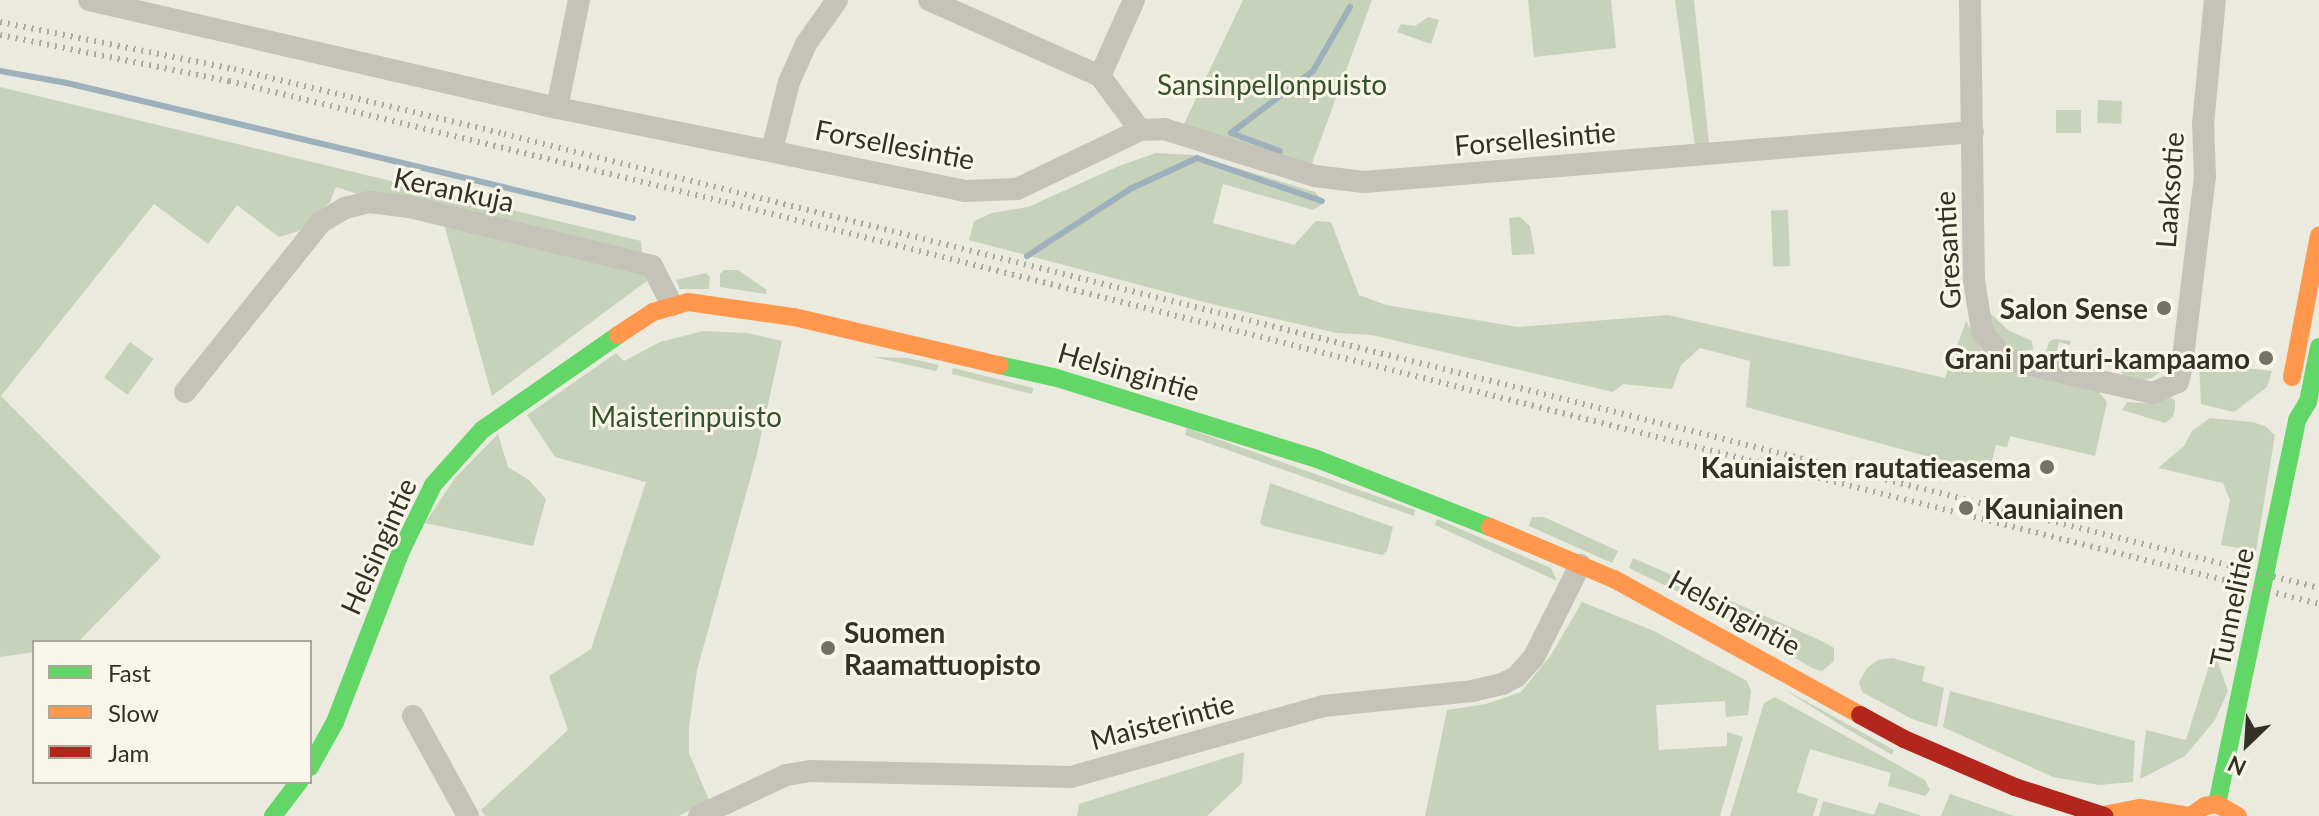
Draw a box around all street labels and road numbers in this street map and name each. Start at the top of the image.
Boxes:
street label: Forsellesintie [812,112,978,176]
street label: Forsellesintie [1453,114,1617,162]
street label: Laaksotie [2148,131,2190,249]
street label: Kerankuja [391,160,517,218]
street label: Gresantie [1927,190,1967,310]
street label: Helsingintie [1054,335,1204,407]
street label: Helsingintie [333,473,423,619]
street label: Tunnelitie [2202,545,2260,669]
street label: Helsingintie [1663,562,1807,662]
street label: Maisterintie [1086,686,1238,756]

